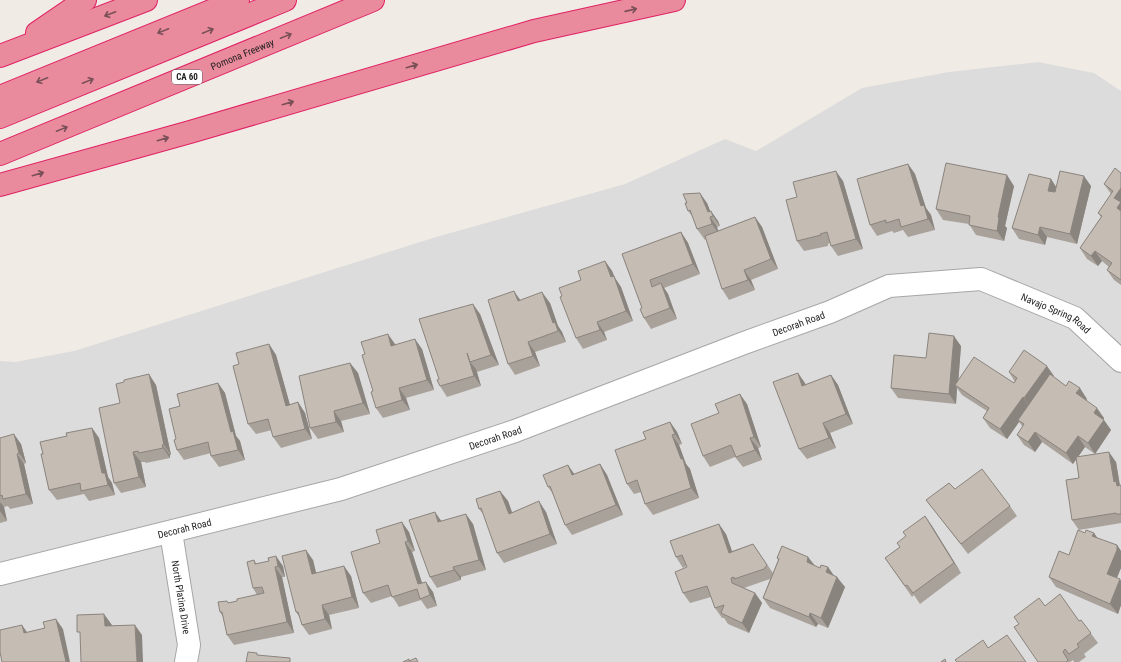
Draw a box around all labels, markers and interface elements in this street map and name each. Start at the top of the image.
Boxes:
one-way arrow [625,5,638,13]
one-way arrow [104,11,116,18]
one-way arrow [157,27,169,35]
one-way arrow [202,27,214,35]
one-way arrow [279,32,291,39]
street label: Pomona Freeway [209,37,276,72]
one-way arrow [406,62,419,69]
road number: CA 60 [172,70,202,84]
one-way arrow [37,76,49,84]
one-way arrow [81,76,93,84]
one-way arrow [281,99,294,106]
one-way arrow [55,124,67,132]
one-way arrow [156,135,169,142]
one-way arrow [31,170,44,177]
street label: Navajo Spring Road [1019,291,1093,336]
street label: Decorah Road [771,309,826,338]
street label: Decorah Road [468,424,523,452]
street label: Decorah Road [156,517,213,541]
street label: North Platina Drive [170,560,192,635]

